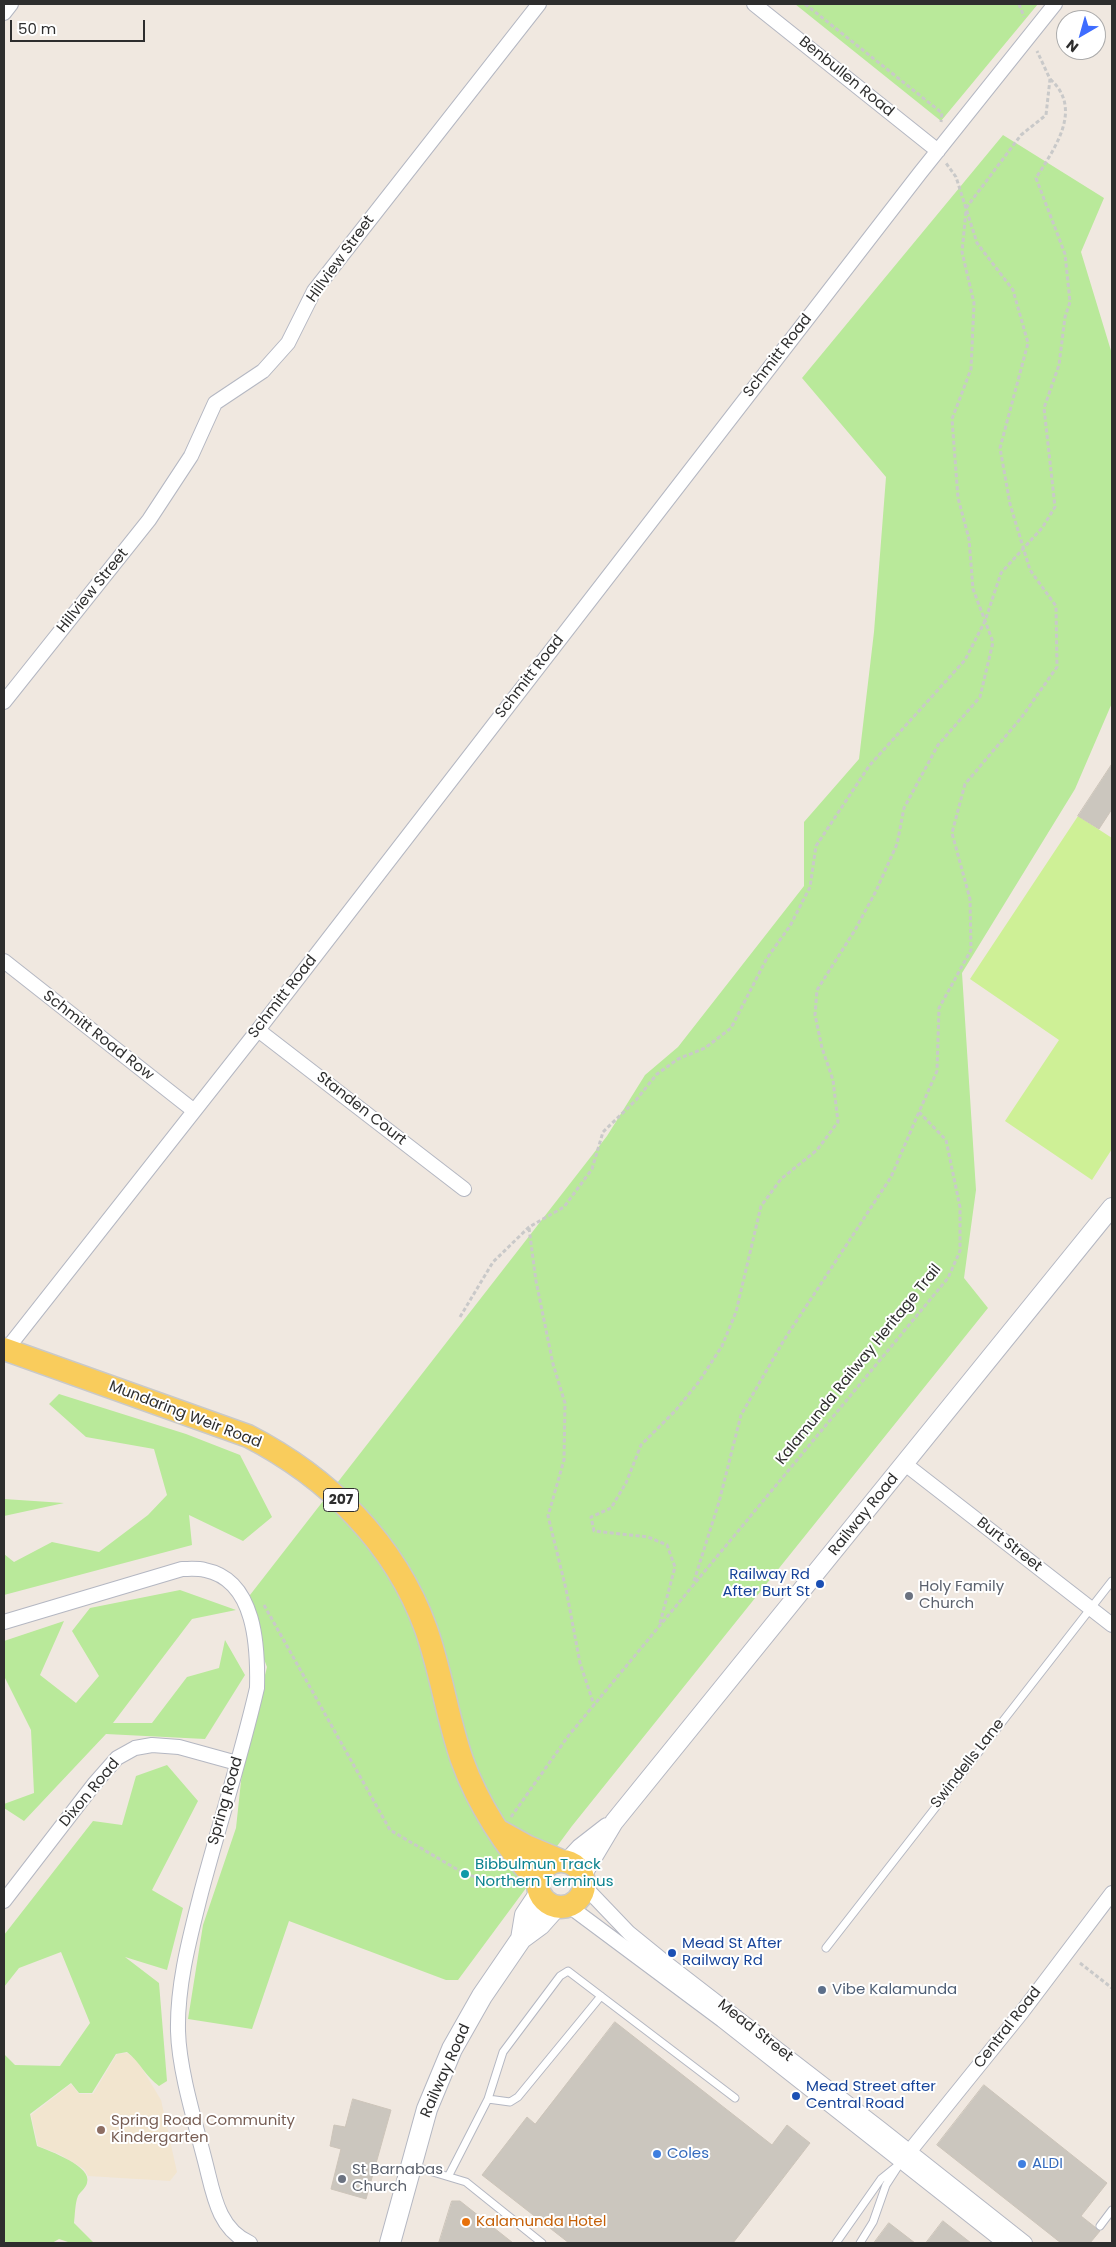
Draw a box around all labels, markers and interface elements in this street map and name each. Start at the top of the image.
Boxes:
scale bar [12,10,148,42]
north arrow [1056,10,1106,60]
text: 50 m [18,18,56,39]
street label: Benbullen Road [795,33,897,121]
text: N [1062,35,1083,57]
street label: Hillview Street [303,212,379,306]
street label: Schmitt Road [740,311,816,401]
street label: Hillview Street [54,545,132,637]
street label: Schmitt Road [492,632,568,722]
street label: Schmitt Road [245,952,321,1042]
street label: Schmitt Road Row [39,987,157,1085]
street label: Standen Court [313,1068,409,1150]
street label: Kalamunda Railway Heritage Trail [773,1261,945,1469]
street label: Mundaring Weir Road [106,1378,264,1452]
street label: Railway Road [825,1470,903,1560]
road number: 207 [324,1488,358,1512]
street label: Burt Street [973,1514,1045,1576]
place label: Railway Rd After Burt St [722,1566,810,1601]
marker: Railway Rd After Burt St [814,1578,826,1590]
place label: Holy Family Church [919,1578,1004,1613]
marker: Holy Family Church [903,1590,915,1602]
street label: Swindells Lane [927,1716,1009,1812]
street label: Dixon Road [56,1755,124,1831]
street label: Spring Road [205,1755,247,1847]
place label: Bibbulmun Track Northern Terminus [475,1856,613,1891]
marker: Bibbulmun Track Northern Terminus [459,1868,471,1880]
place label: Mead St After Railway Rd [682,1935,782,1970]
marker: Mead St After Railway Rd [666,1947,678,1959]
place label: Vibe Kalamunda [832,1981,957,1999]
marker: Vibe Kalamunda [816,1984,828,1996]
street label: Central Road [971,1984,1045,2072]
street label: Mead Street [714,1996,796,2066]
street label: Railway Road [417,2021,475,2121]
place label: Mead Street after Central Road [806,2078,936,2113]
marker: Mead Street after Central Road [790,2090,802,2102]
place label: Spring Road Community Kindergarten [111,2112,295,2147]
marker: Spring Road Community Kindergarten [95,2124,107,2136]
place label: Coles [667,2145,709,2163]
marker: Coles [651,2148,663,2160]
place label: ALDI [1032,2155,1063,2173]
marker: ALDI [1016,2158,1028,2170]
place label: St Barnabas Church [352,2161,443,2196]
marker: St Barnabas Church [336,2173,348,2185]
place label: Kalamunda Hotel [476,2213,606,2231]
marker: Kalamunda Hotel [460,2216,472,2228]

